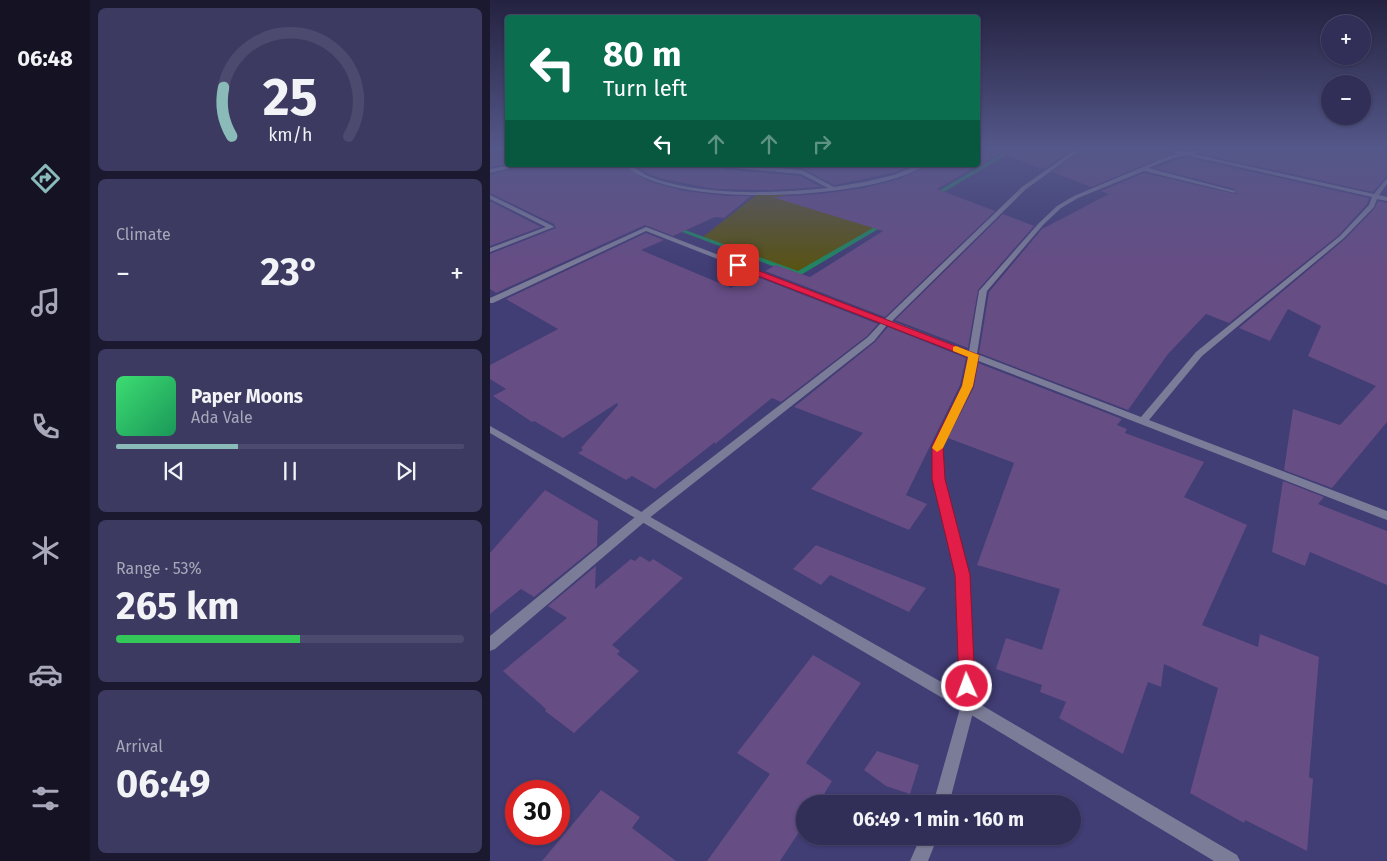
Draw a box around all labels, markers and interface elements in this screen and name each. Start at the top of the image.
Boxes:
map controls [1321,15,1371,125]
button: + [1321,15,1371,65]
text: 80 m [603,33,682,75]
icon: left [520,35,585,100]
text: 06:48 [17,45,73,72]
text: 25 [263,66,317,129]
text: Turn left [603,75,687,102]
button: − [1321,75,1371,125]
text: km/h [268,124,312,146]
icon: left [649,130,677,158]
icon: ahead [702,130,730,158]
icon: ahead [755,130,783,158]
icon: right [808,130,836,158]
icon: directions [28,161,63,196]
text: Climate [116,225,171,244]
pin [717,244,759,286]
text: 23° [261,249,320,295]
icon: arrive [724,251,752,279]
text: − [116,257,130,290]
text: + [450,257,464,290]
icon: music [28,285,63,320]
text: Paper Moons [191,385,303,408]
text: Ada Vale [191,408,253,427]
icon: phone [28,409,63,444]
icon: previous [160,457,188,485]
icon: pause [276,457,304,485]
icon: next [392,457,420,485]
icon: climate [28,533,63,568]
text: Range · 53% [116,559,202,578]
text: 265 km [116,583,239,629]
icon: car [28,657,63,692]
position arrow [940,659,992,711]
text: Arrival [116,737,163,756]
text: 06:49 [116,761,211,807]
speed limit sign: 30 [505,780,570,845]
icon: filters [28,781,63,816]
text: 06:49 · 1 min · 160 m [853,808,1024,831]

